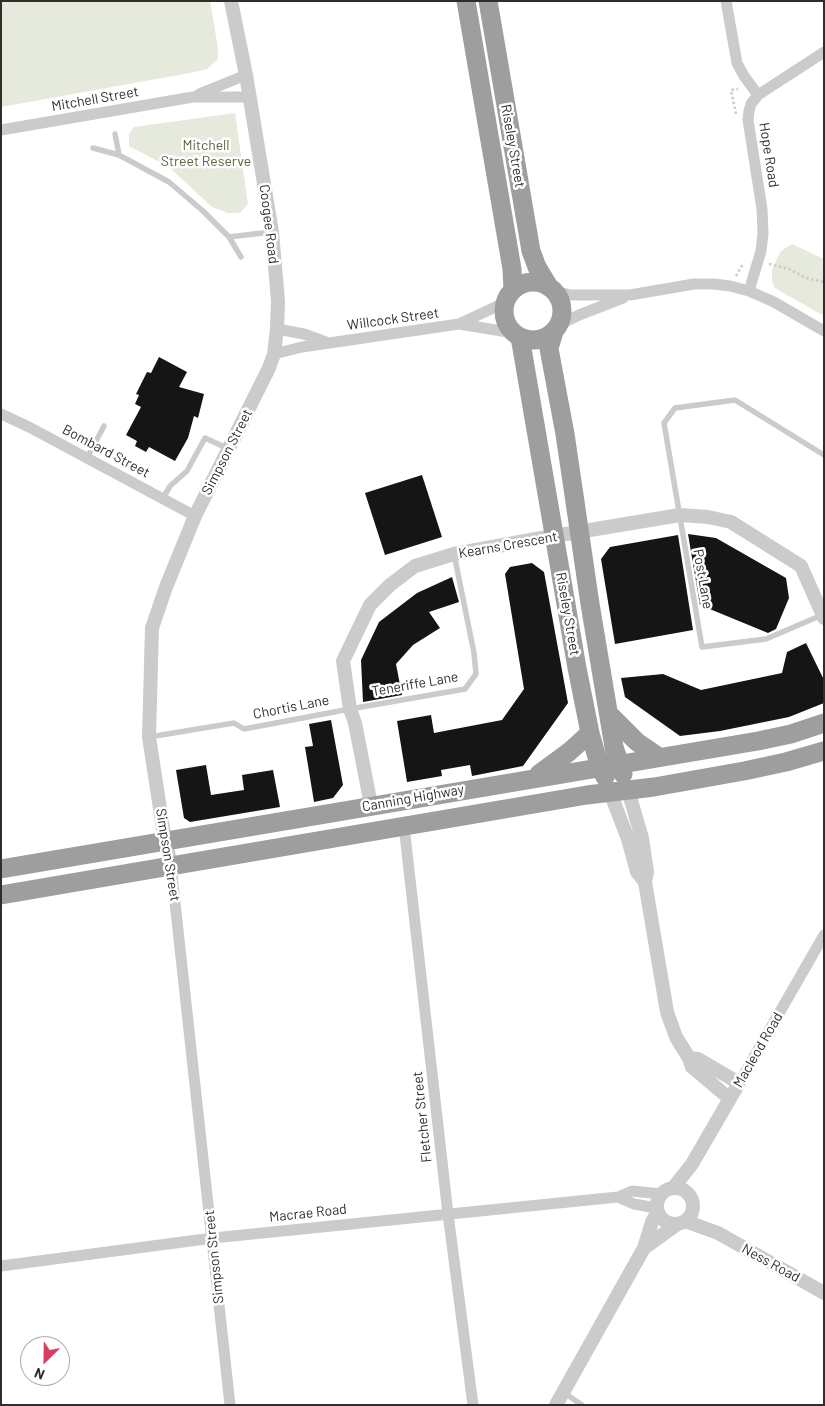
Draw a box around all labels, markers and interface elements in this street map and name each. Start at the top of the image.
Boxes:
street label: Mitchell Street [50,83,140,115]
street label: Riseley Street [497,103,529,189]
street label: Hope Road [756,121,782,189]
park label: Mitchell Street Reserve [161,137,251,170]
street label: Coogee Road [256,183,282,265]
street label: Willcock Street [346,304,440,334]
street label: Simpson Street [198,406,256,498]
street label: Bombard Street [59,421,153,481]
street label: Kearns Crescent [457,528,559,562]
street label: Post Lane [689,548,717,610]
street label: Riseley Street [552,571,584,657]
street label: Teneriffe Lane [370,668,460,700]
street label: Chortis Lane [252,691,330,723]
street label: Canning Highway [361,781,465,815]
street label: Simpson Street [152,807,184,903]
street label: Macleod Road [730,1009,786,1091]
street label: Fletcher Street [409,1071,435,1163]
street label: Macrae Road [268,1201,348,1225]
street label: Simpson Street [201,1209,227,1305]
street label: Ness Road [739,1240,803,1286]
north arrow [20,1336,70,1386]
text: N [32,1365,47,1384]

